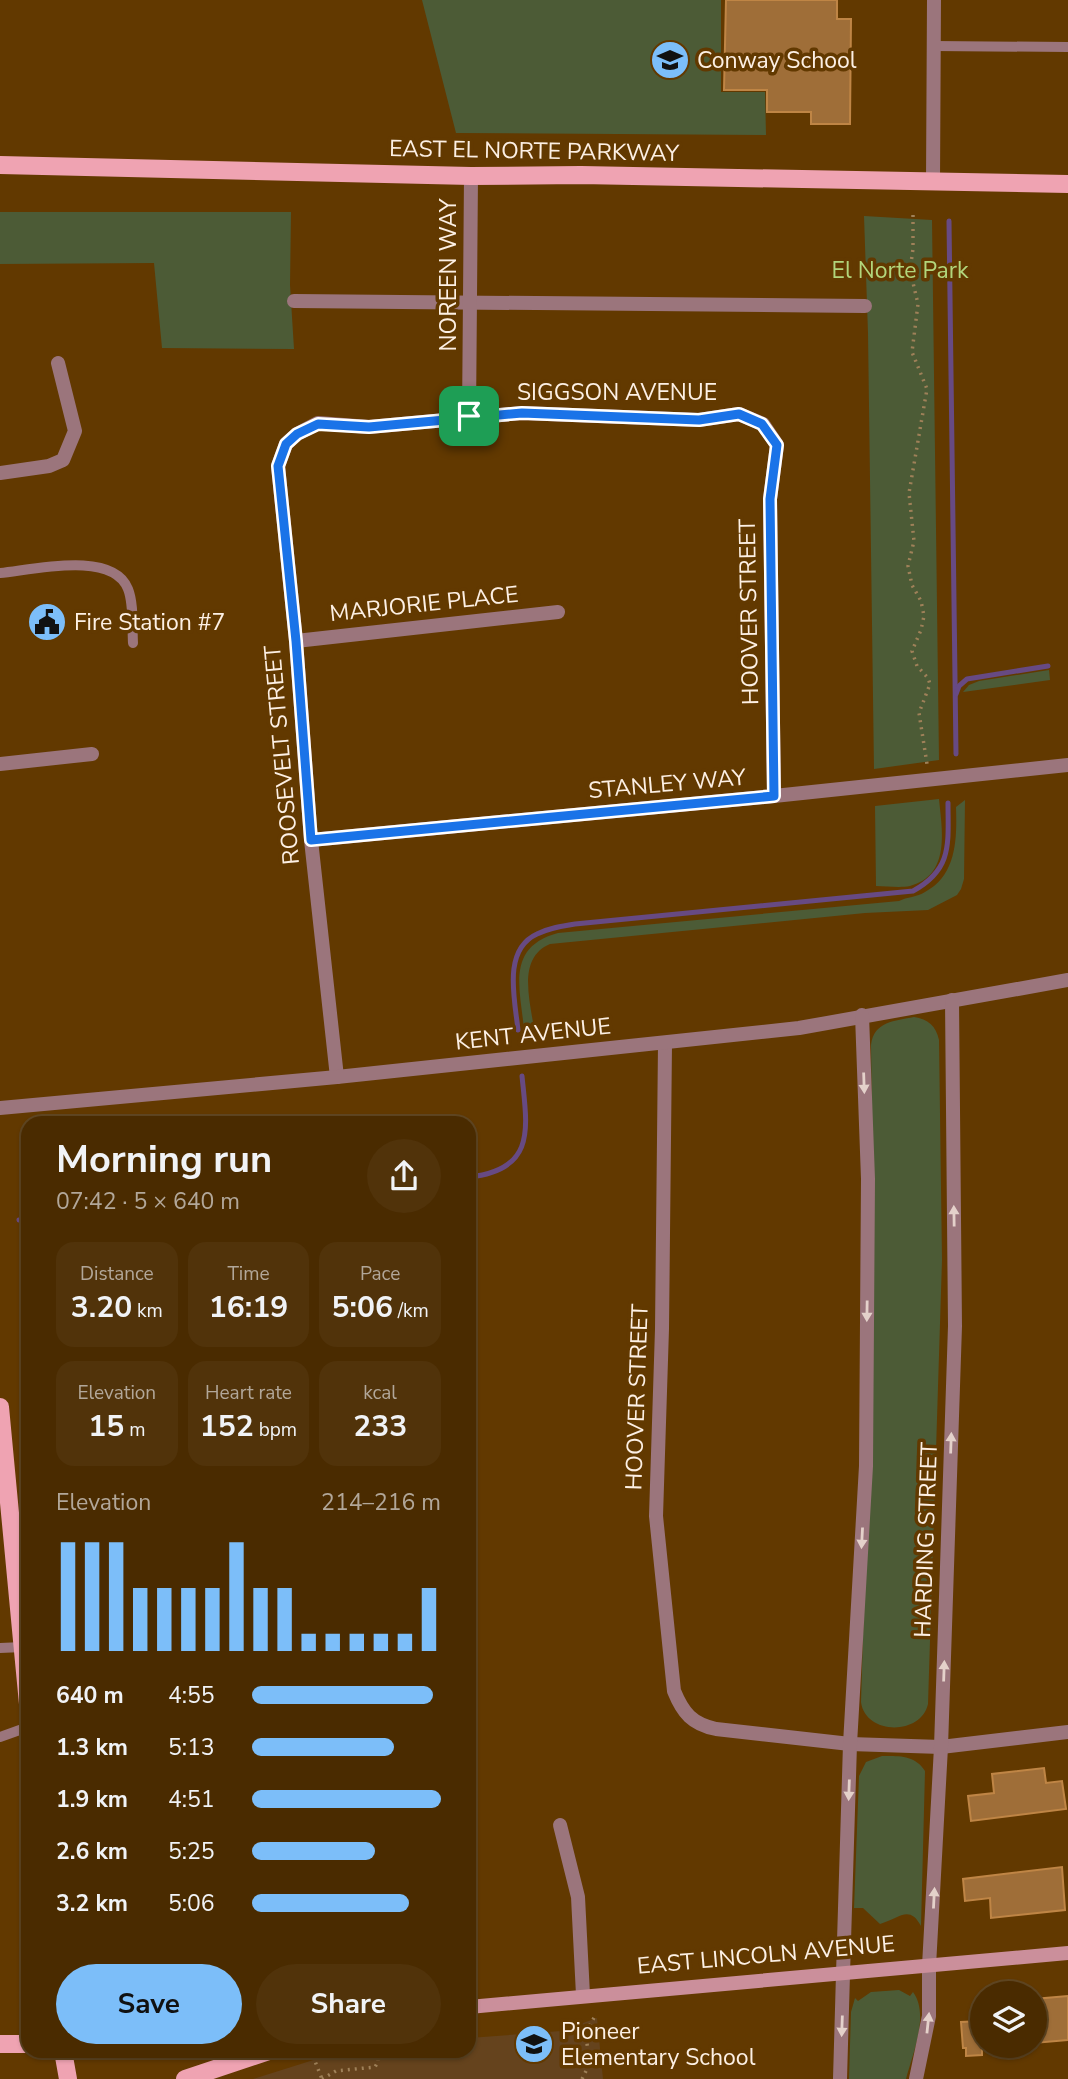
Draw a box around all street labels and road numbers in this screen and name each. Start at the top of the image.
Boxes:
street label: EAST EL NORTE PARKWAY [389,133,680,169]
street label: NOREEN WAY [433,198,464,351]
street label: SIGGSON AVENUE [517,377,717,408]
street label: HOOVER STREET [732,518,766,705]
street label: MARJORIE PLACE [328,579,520,629]
street label: ROOSEVELT STREET [257,644,307,866]
street label: STANLEY WAY [587,762,747,806]
street label: KENT AVENUE [454,1010,612,1058]
street label: HOOVER STREET [618,1303,656,1491]
street label: HARDING STREET [907,1442,945,1638]
street label: EAST LINCOLN AVENUE [636,1928,896,1982]

